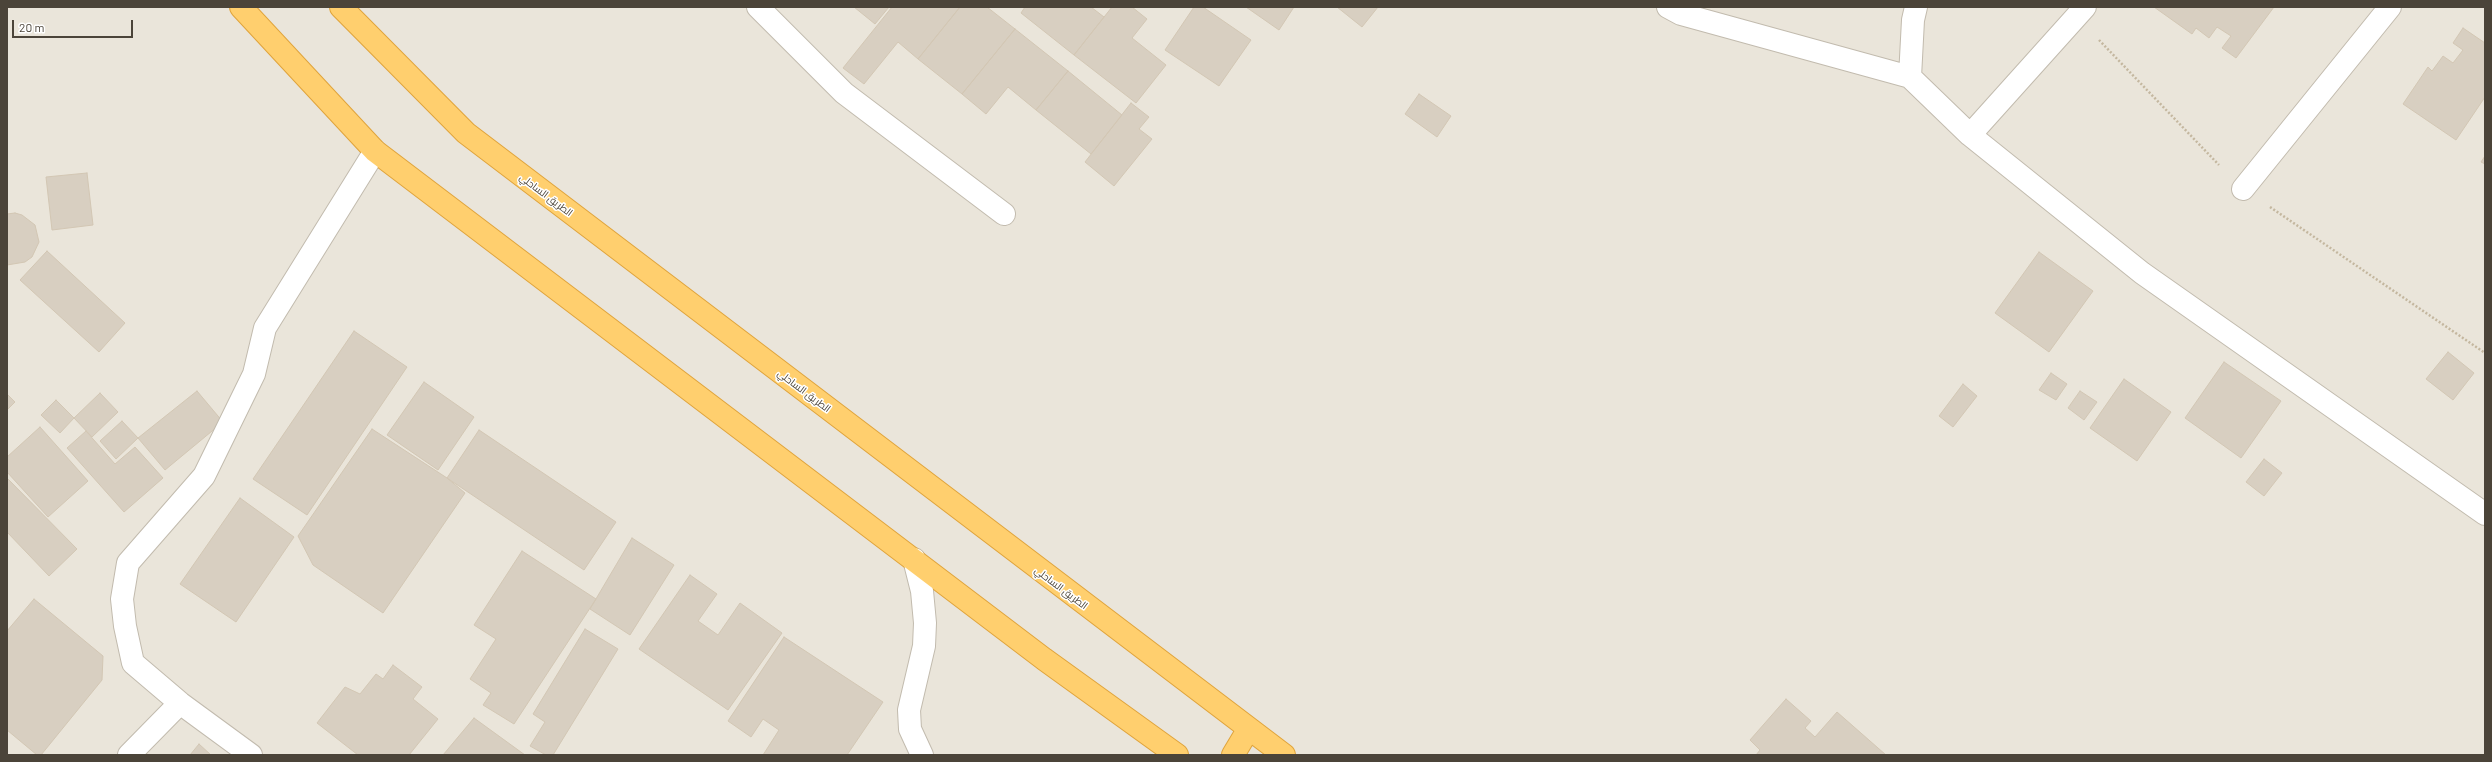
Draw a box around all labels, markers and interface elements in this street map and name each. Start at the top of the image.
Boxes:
scale bar [14,12,135,38]
text: 20 m [19,20,45,34]
street label: الطريق الساحلي [517,171,575,219]
street label: الطريق الساحلي [775,367,833,415]
street label: الطريق الساحلي [1032,564,1090,612]

